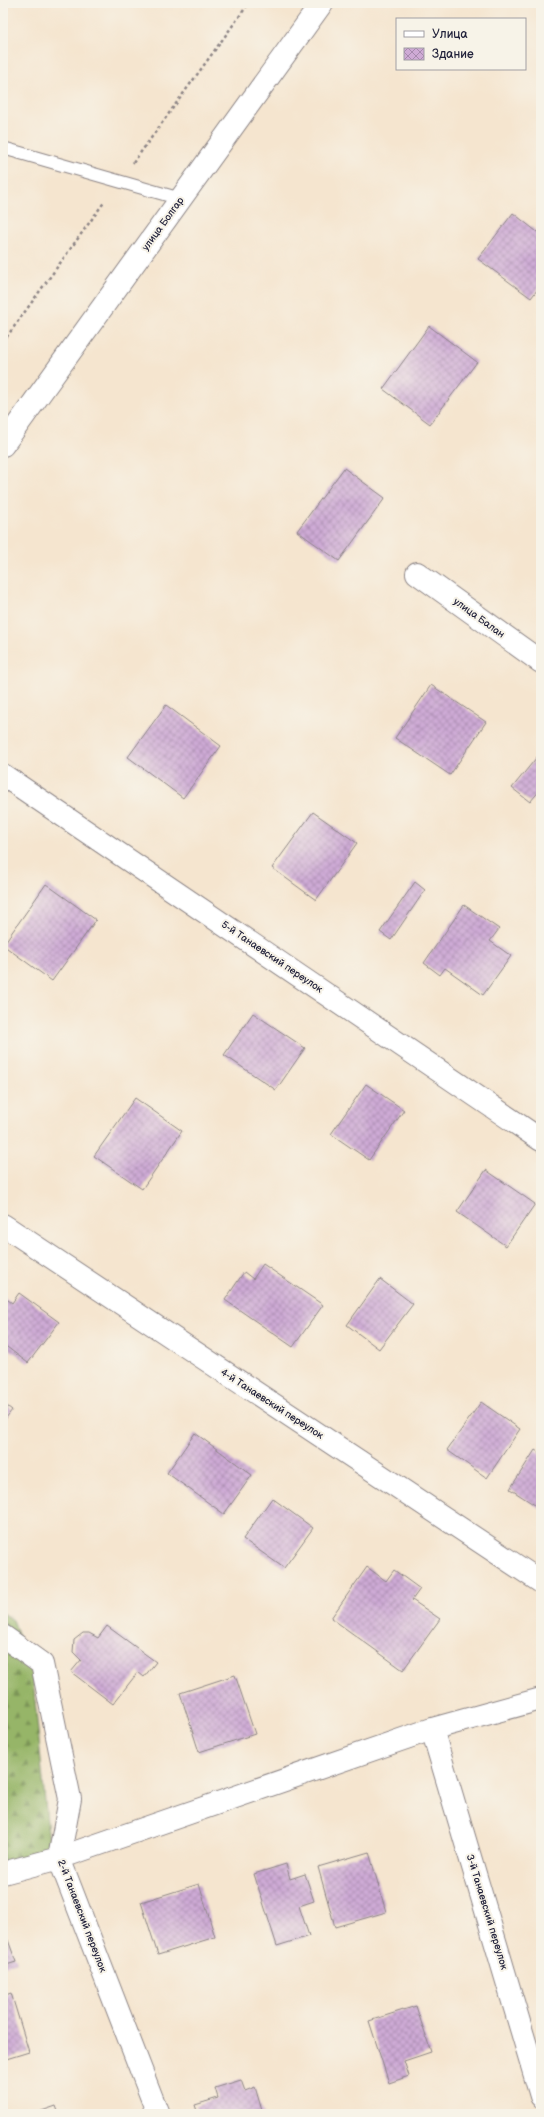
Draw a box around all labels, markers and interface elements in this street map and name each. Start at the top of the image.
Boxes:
legend [396,18,526,70]
text: Улица [432,27,468,42]
text: Здание [432,47,474,62]
street label: улица Болгар [140,195,187,253]
street label: улица Балан [451,595,507,641]
street label: 5-й Танаевский переулок [219,919,325,996]
street label: 4-й Танаевский переулок [218,1366,326,1442]
street label: 3-й Танаевский переулок [464,1853,510,1972]
street label: 2-й Танаевский переулок [55,1858,109,1975]

